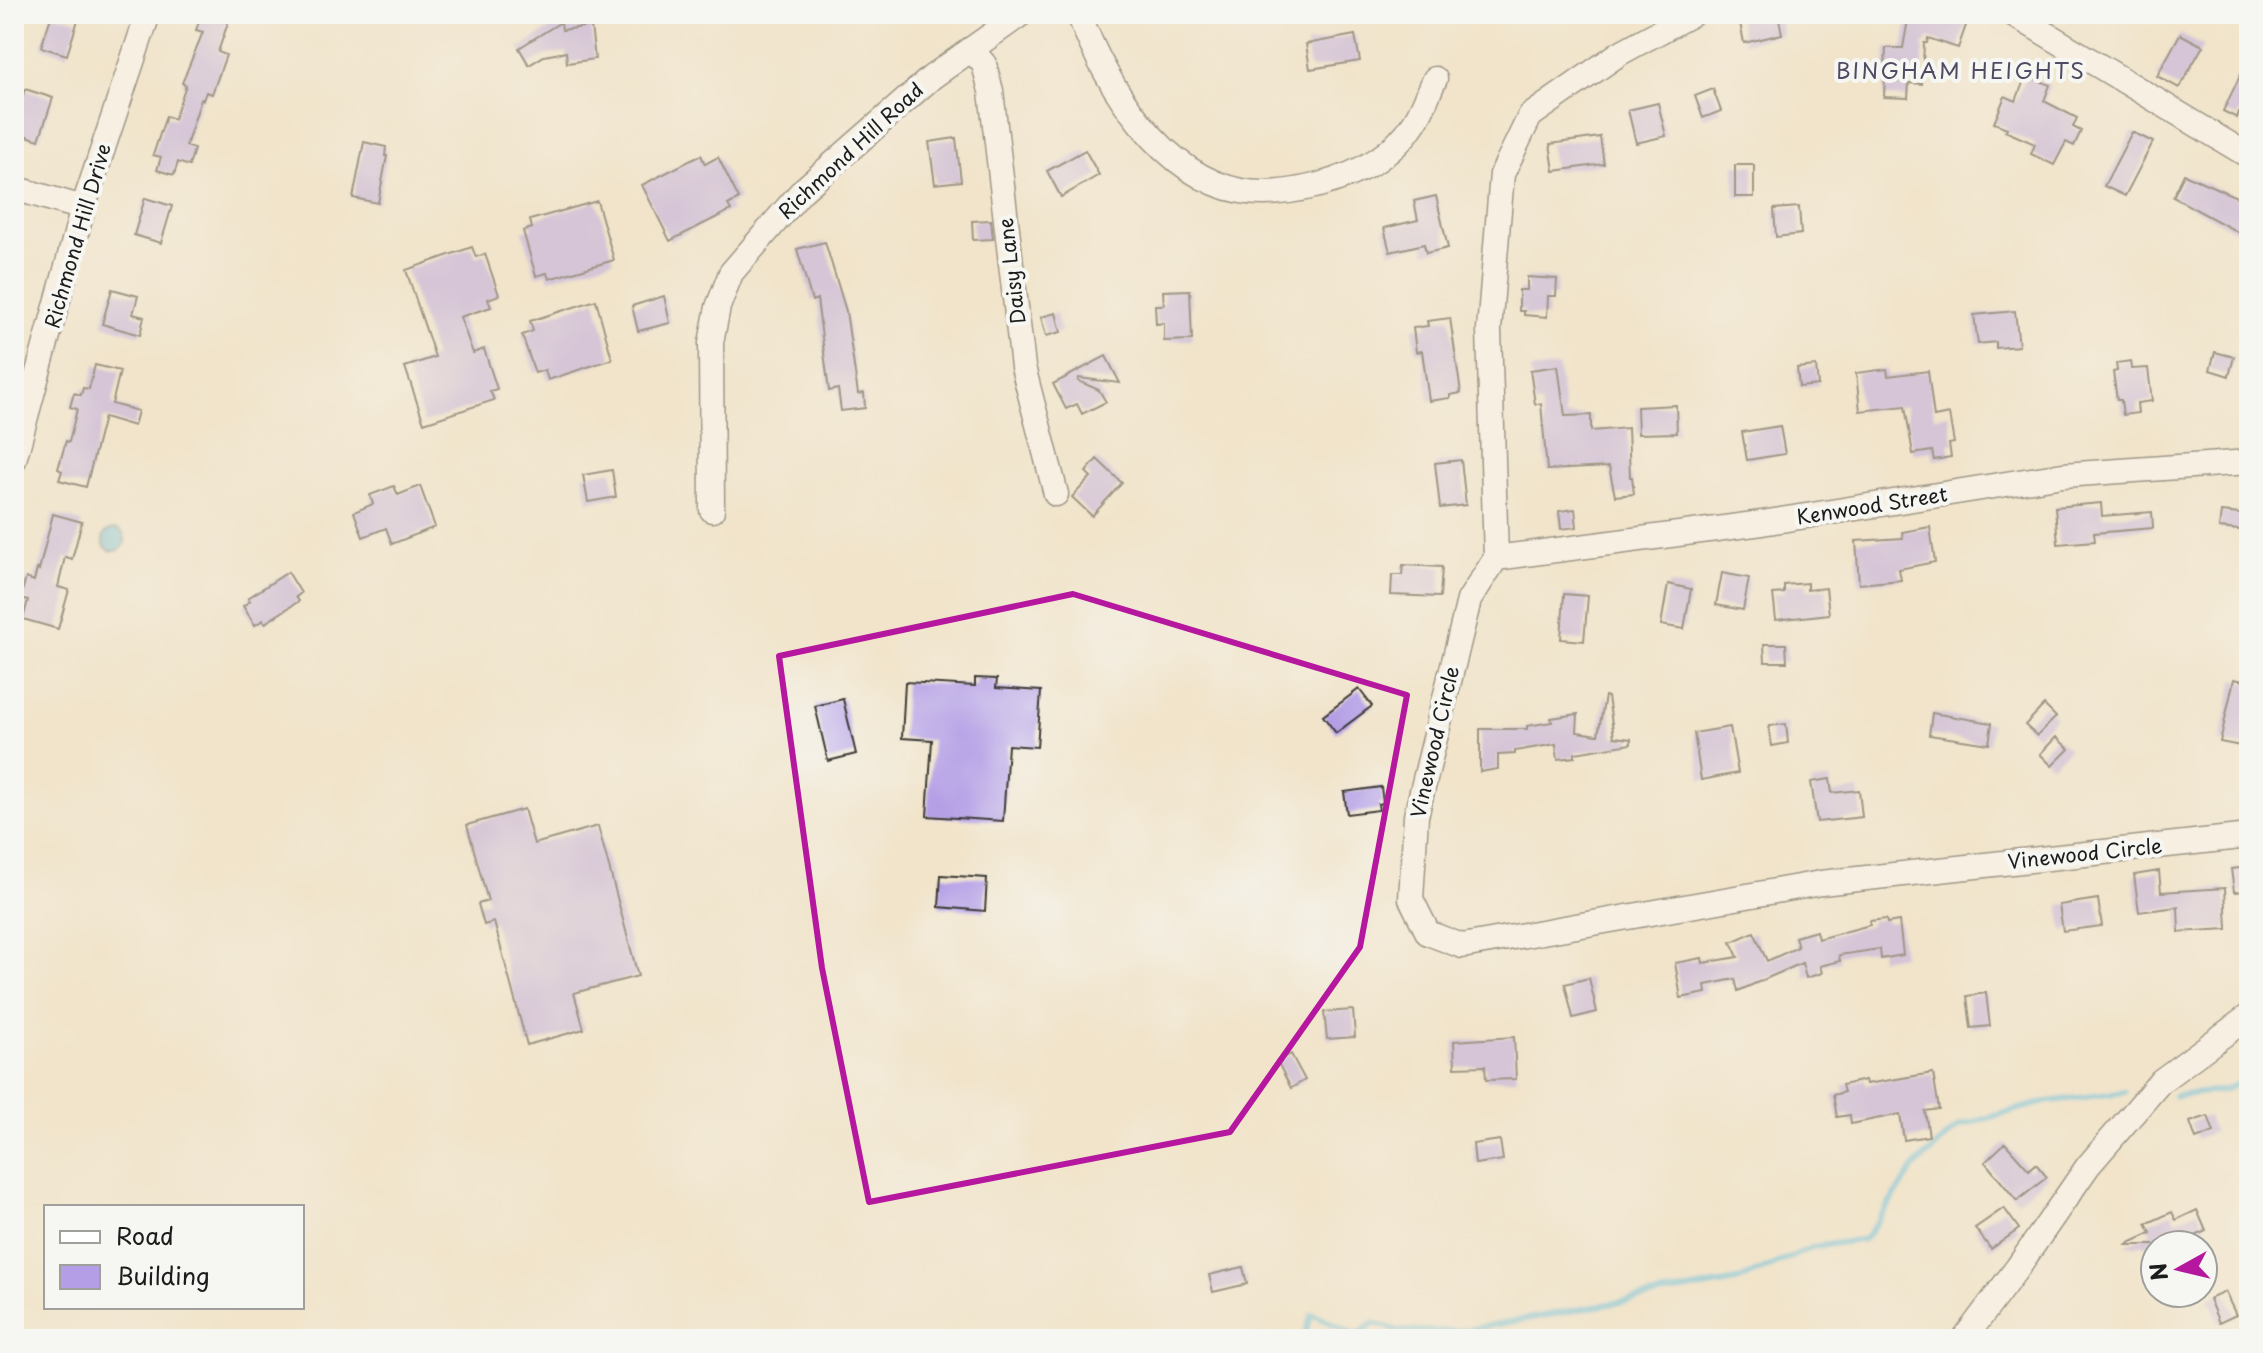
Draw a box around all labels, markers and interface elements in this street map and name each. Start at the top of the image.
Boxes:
district label: BINGHAM HEIGHTS [1836,53,2086,86]
street label: Richmond Hill Road [771,75,930,226]
street label: Richmond Hill Drive [36,140,118,332]
street label: Daisy Lane [990,216,1032,326]
street label: Kenwood Street [1794,478,1949,532]
street label: Vinewood Circle [1402,663,1466,821]
street label: Vinewood Circle [2006,830,2164,876]
legend [44,1205,304,1309]
text: Road [116,1217,174,1253]
north arrow [2139,1229,2219,1309]
text: Building [116,1257,210,1293]
text: N [2140,1261,2175,1283]

